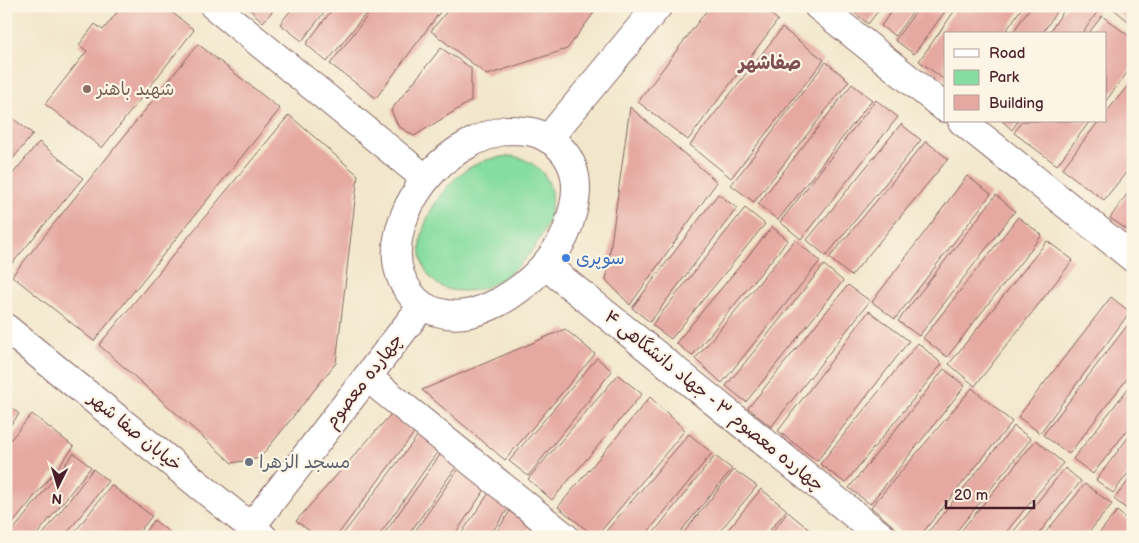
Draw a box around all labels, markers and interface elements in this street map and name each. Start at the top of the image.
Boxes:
legend [944,32,1106,122]
text: Road [989,44,1025,63]
district label: صفاشهر [737,52,801,75]
text: Park [989,68,1020,87]
place label: شهید باهنر [95,79,175,100]
marker: شهید باهنر [81,83,93,95]
text: Building [989,94,1044,113]
place label: سوپری [576,248,625,270]
marker: سوپری [560,252,572,264]
street label: چهارده معصوم ۳ - جهاد دانشگاهی ۴ [598,306,828,498]
street label: چهارده معصوم [321,330,410,434]
street label: خیابان صفا شهر [83,387,186,476]
place label: مسجد الزهرا [259,452,350,473]
marker: مسجد الزهرا [243,456,255,468]
north arrow [32,460,82,510]
scale bar [946,478,1034,510]
text: 20 m [954,486,988,505]
text: N [51,490,63,507]

